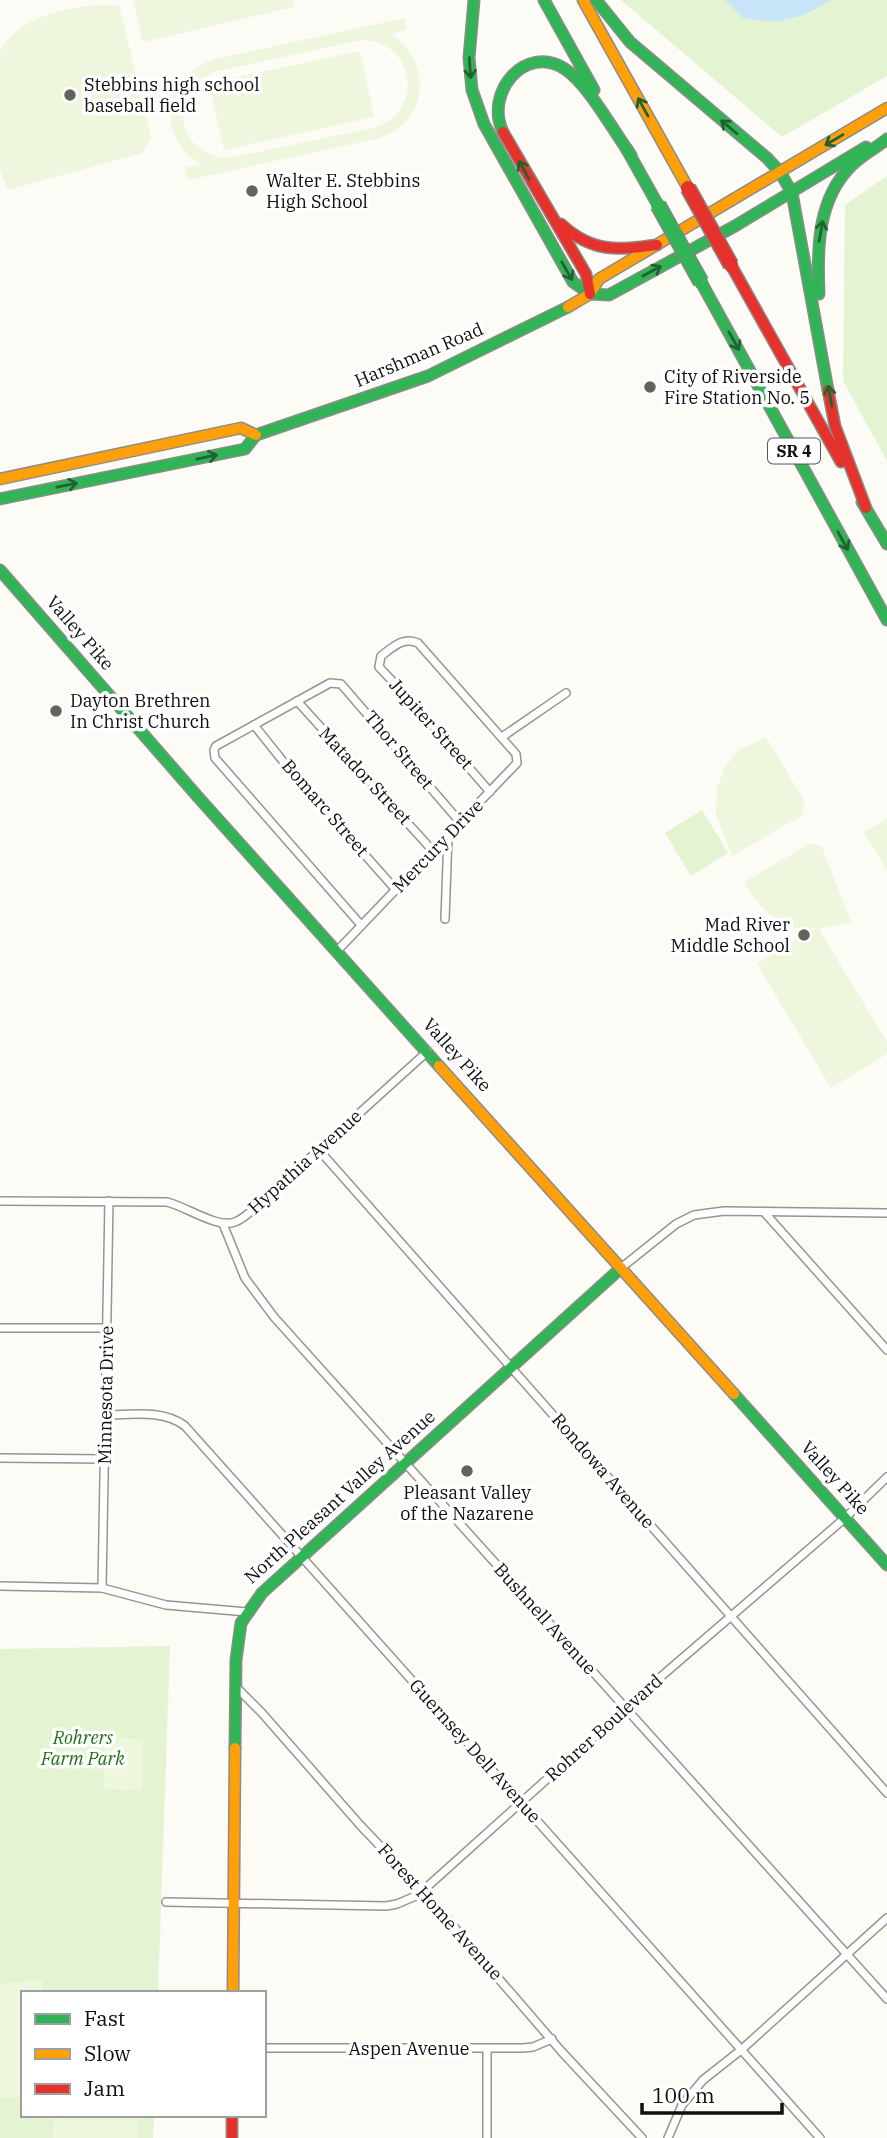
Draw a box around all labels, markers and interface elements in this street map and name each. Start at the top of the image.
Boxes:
one-way arrow [464,56,477,79]
place label: Stebbins high school baseball field [84,73,260,117]
marker: Stebbins high school baseball field [62,87,78,103]
one-way arrow [636,97,649,118]
one-way arrow [720,119,738,135]
one-way arrow [824,133,844,147]
one-way arrow [517,160,531,180]
place label: Walter E. Stebbins High School [266,169,420,213]
marker: Walter E. Stebbins High School [244,183,260,199]
one-way arrow [815,220,828,243]
one-way arrow [560,261,574,281]
one-way arrow [641,264,661,278]
street label: Harshman Road [351,317,487,392]
one-way arrow [727,331,741,351]
place label: City of Riverside Fire Station No. 5 [664,365,810,409]
marker: City of Riverside Fire Station No. 5 [642,379,658,395]
one-way arrow [823,386,836,408]
road number: SR 4 [768,438,820,464]
one-way arrow [195,450,218,463]
one-way arrow [55,478,78,492]
one-way arrow [837,530,851,550]
street label: Valley Pike [42,591,119,675]
street label: Jupiter Street [384,673,478,774]
place label: Dayton Brethren In Christ Church [70,689,211,733]
marker: Dayton Brethren In Christ Church [48,703,64,719]
street label: Thor Street [360,706,439,794]
street label: Matador Street [314,722,417,829]
street label: Bomarc Street [277,754,374,861]
street label: Mercury Drive [387,794,488,897]
place label: Mad River Middle School [671,913,790,957]
marker: Mad River Middle School [796,927,812,943]
street label: Valley Pike [418,1013,497,1096]
street label: Hypathia Avenue [243,1105,366,1219]
street label: Minnesota Drive [93,1325,118,1465]
street label: North Pleasant Valley Avenue [239,1405,440,1588]
street label: Rondowa Avenue [547,1408,660,1533]
street label: Valley Pike [796,1436,875,1519]
marker: Pleasant Valley of the Nazarene [459,1463,475,1479]
place label: Pleasant Valley of the Nazarene [400,1481,534,1525]
street label: Bushnell Avenue [489,1558,602,1679]
street label: Rohrer Boulevard [540,1669,667,1786]
street label: Guernsey Dell Avenue [405,1674,546,1827]
park label: Rohrers Farm Park [40,1726,125,1770]
street label: Forest Home Avenue [373,1839,508,1985]
legend [21,1991,266,2117]
text: Fast [84,2004,125,2032]
street label: Aspen Avenue [349,2037,469,2060]
text: Slow [84,2039,131,2067]
scale bar [642,2072,782,2116]
text: Jam [84,2074,125,2102]
text: 100 m [652,2081,715,2109]

